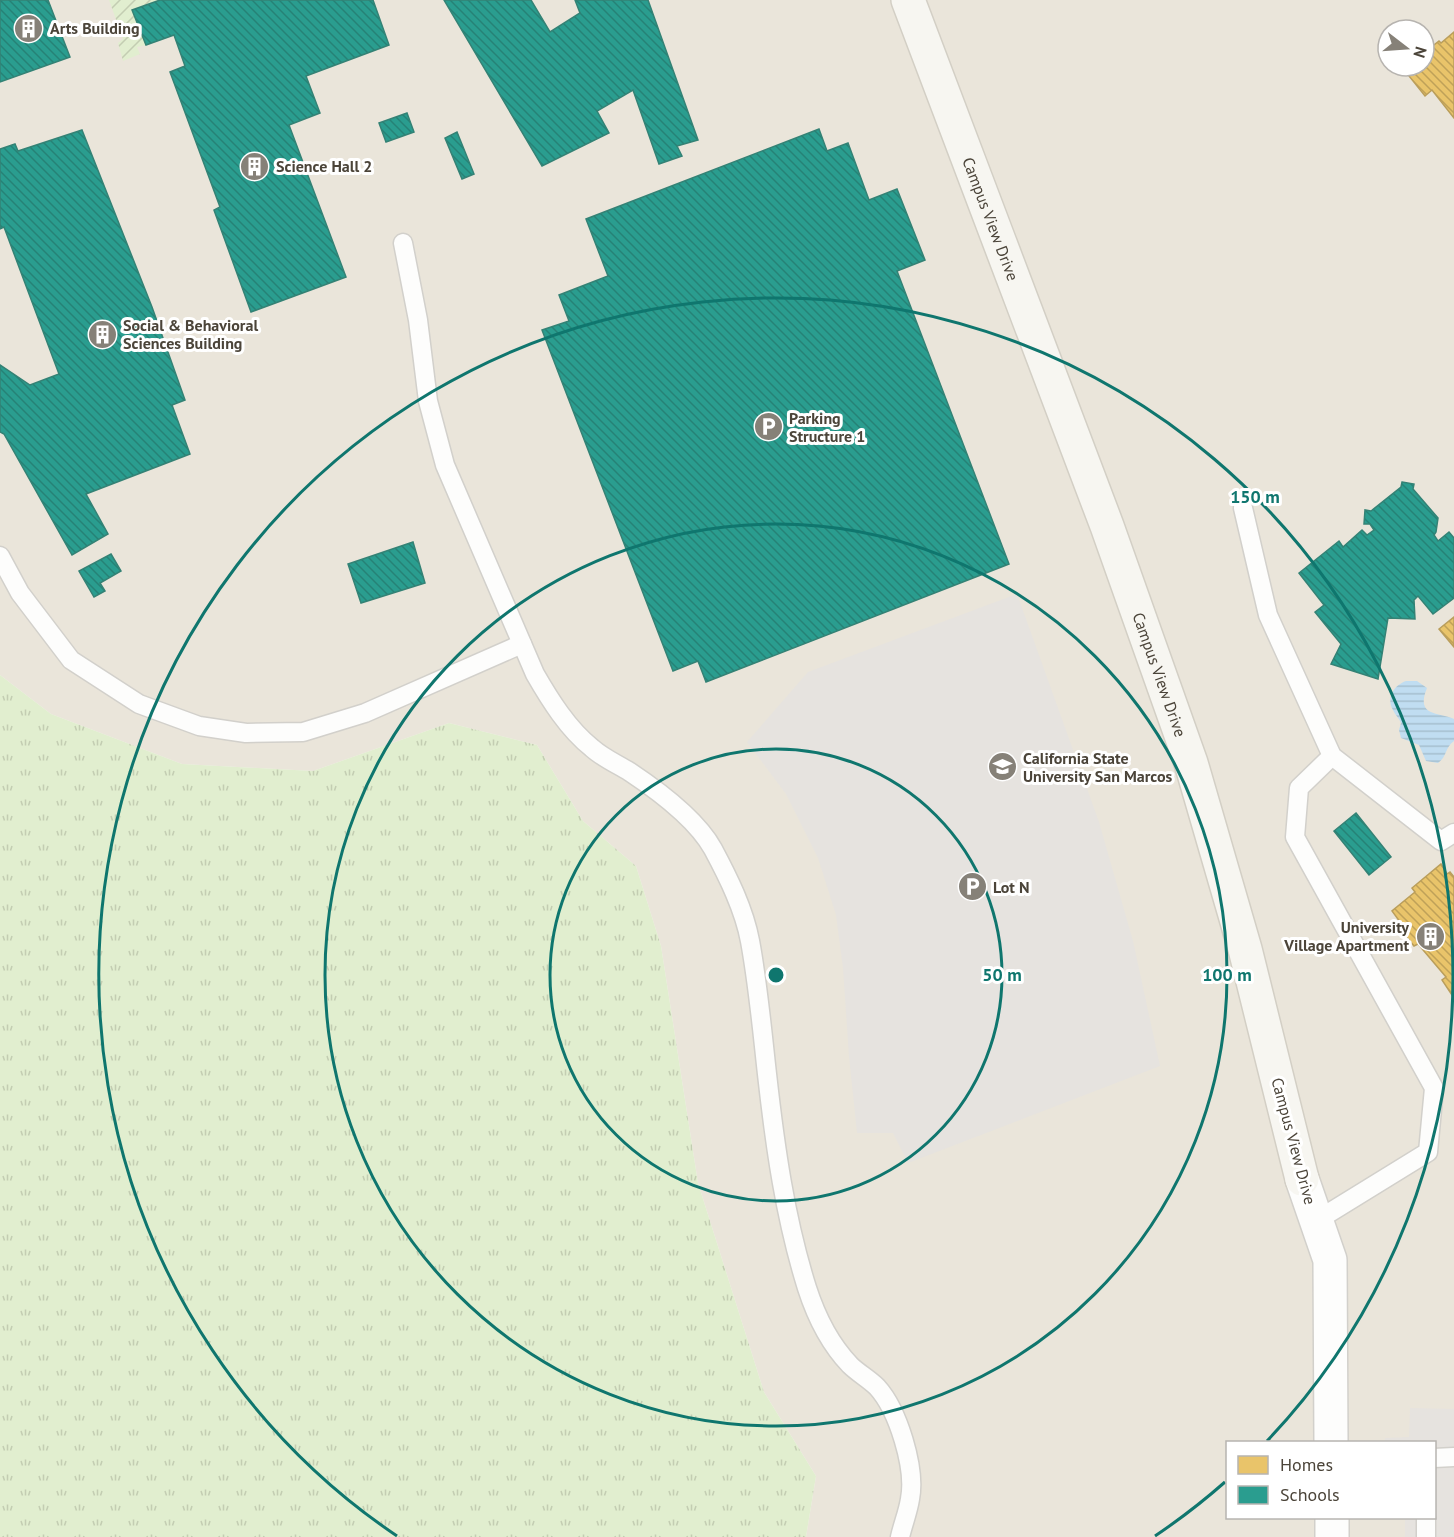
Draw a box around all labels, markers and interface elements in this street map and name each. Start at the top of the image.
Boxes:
building icon: Arts Building [13,12,45,44]
place label: Arts Building [50,18,139,38]
north arrow [1376,18,1436,78]
text: N [1409,44,1431,60]
building icon: Science Hall 2 [239,150,271,182]
street label: Campus View Drive [958,154,1023,283]
place label: Science Hall 2 [276,156,372,176]
place label: Social & Behavioral Sciences Building [123,315,258,353]
building icon: Social & Behavioral Sciences Building [86,318,118,350]
place label: Parking Structure 1 [789,408,865,446]
parking icon: Parking Structure 1 [752,411,784,443]
text: 150 m [1230,485,1280,508]
street label: Campus View Drive [1128,610,1191,739]
place label: California State University San Marcos [1023,748,1172,786]
school or university icon: California State University San Marcos [986,751,1018,783]
parking icon: Lot N [956,871,988,903]
place label: Lot N [993,877,1029,897]
place label: University Village Apartment [1283,917,1409,955]
building icon: University Village Apartment [1414,920,1446,952]
text: 50 m [982,963,1022,986]
text: 100 m [1202,963,1252,986]
centre of rings [766,965,786,985]
street label: Campus View Drive [1267,1075,1321,1207]
legend [1226,1441,1436,1519]
text: Homes [1280,1453,1333,1476]
text: Schools [1280,1483,1340,1506]

